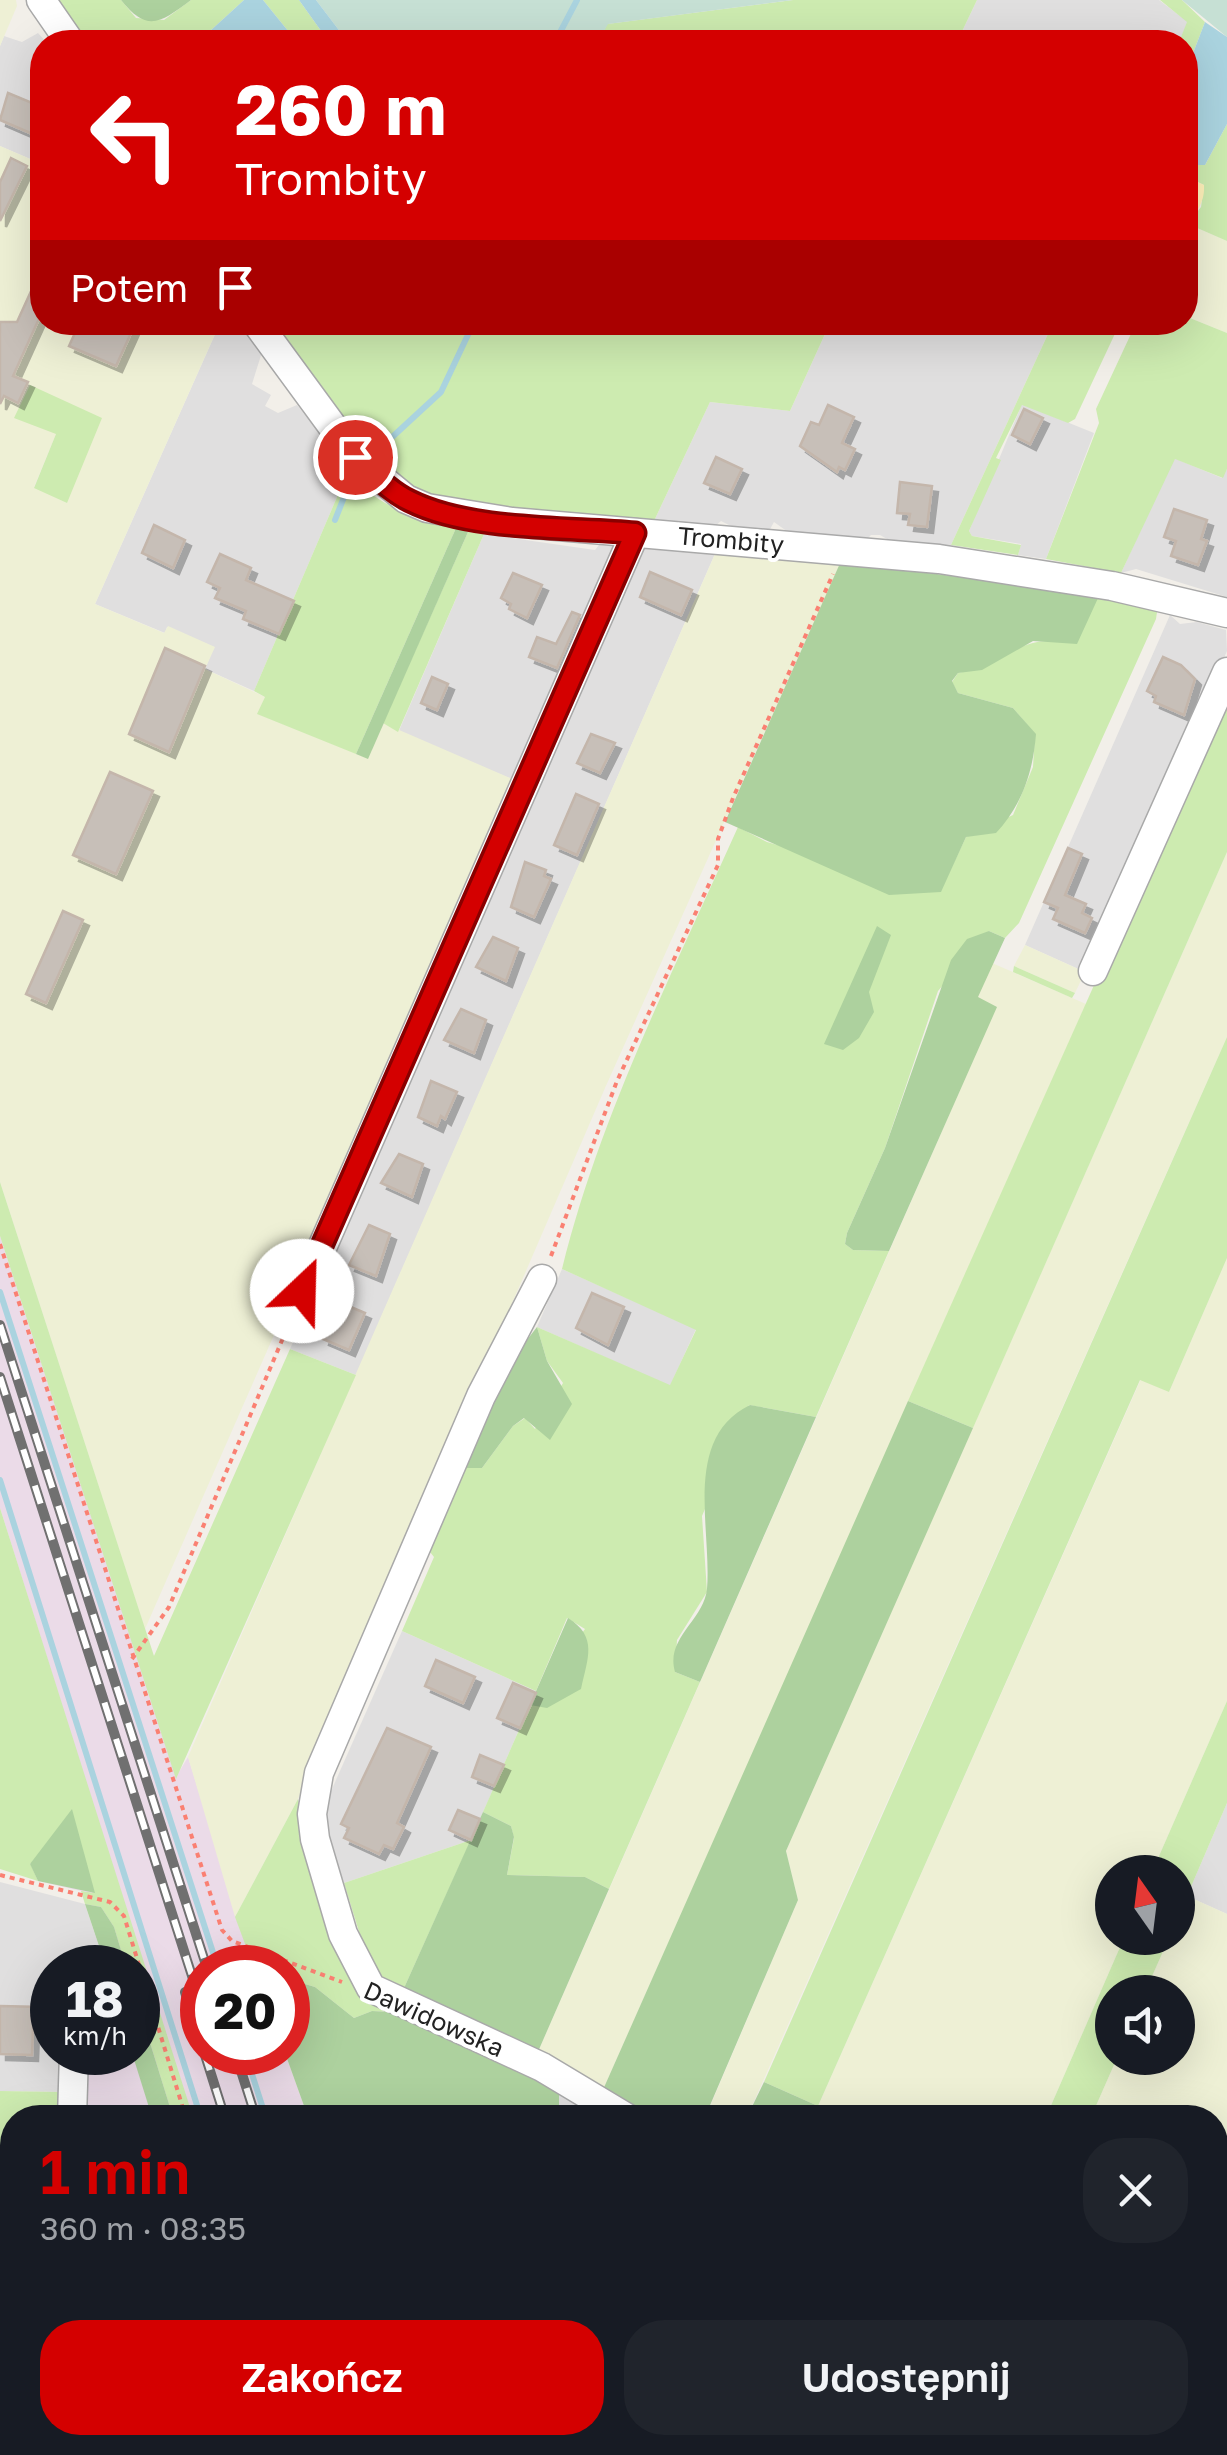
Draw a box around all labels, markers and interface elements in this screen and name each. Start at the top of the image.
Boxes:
text: 260 m [235,66,446,150]
icon: left [70,70,200,200]
text: Trombity [235,151,427,205]
icon: arrive [208,260,263,315]
text: Potem [70,265,188,310]
pin [313,415,398,500]
icon: arrive [328,430,383,485]
street label: Trombity [677,519,785,560]
position arrow [250,1239,354,1343]
north arrow [1095,1855,1195,1955]
map controls [1095,1855,1195,2075]
speed limit sign: 20 [180,1945,310,2075]
text: 18 [66,1968,124,2028]
street label: Dawidowska [359,1974,509,2063]
button: sound [1095,1975,1195,2075]
text: km/h [63,2020,127,2051]
text: 1 min [40,2135,190,2207]
button: close [1083,2138,1188,2243]
text: 360 m · 08:35 [40,2209,246,2247]
button: Zakończ [40,2320,604,2435]
button: Udostępnij [624,2320,1188,2435]

